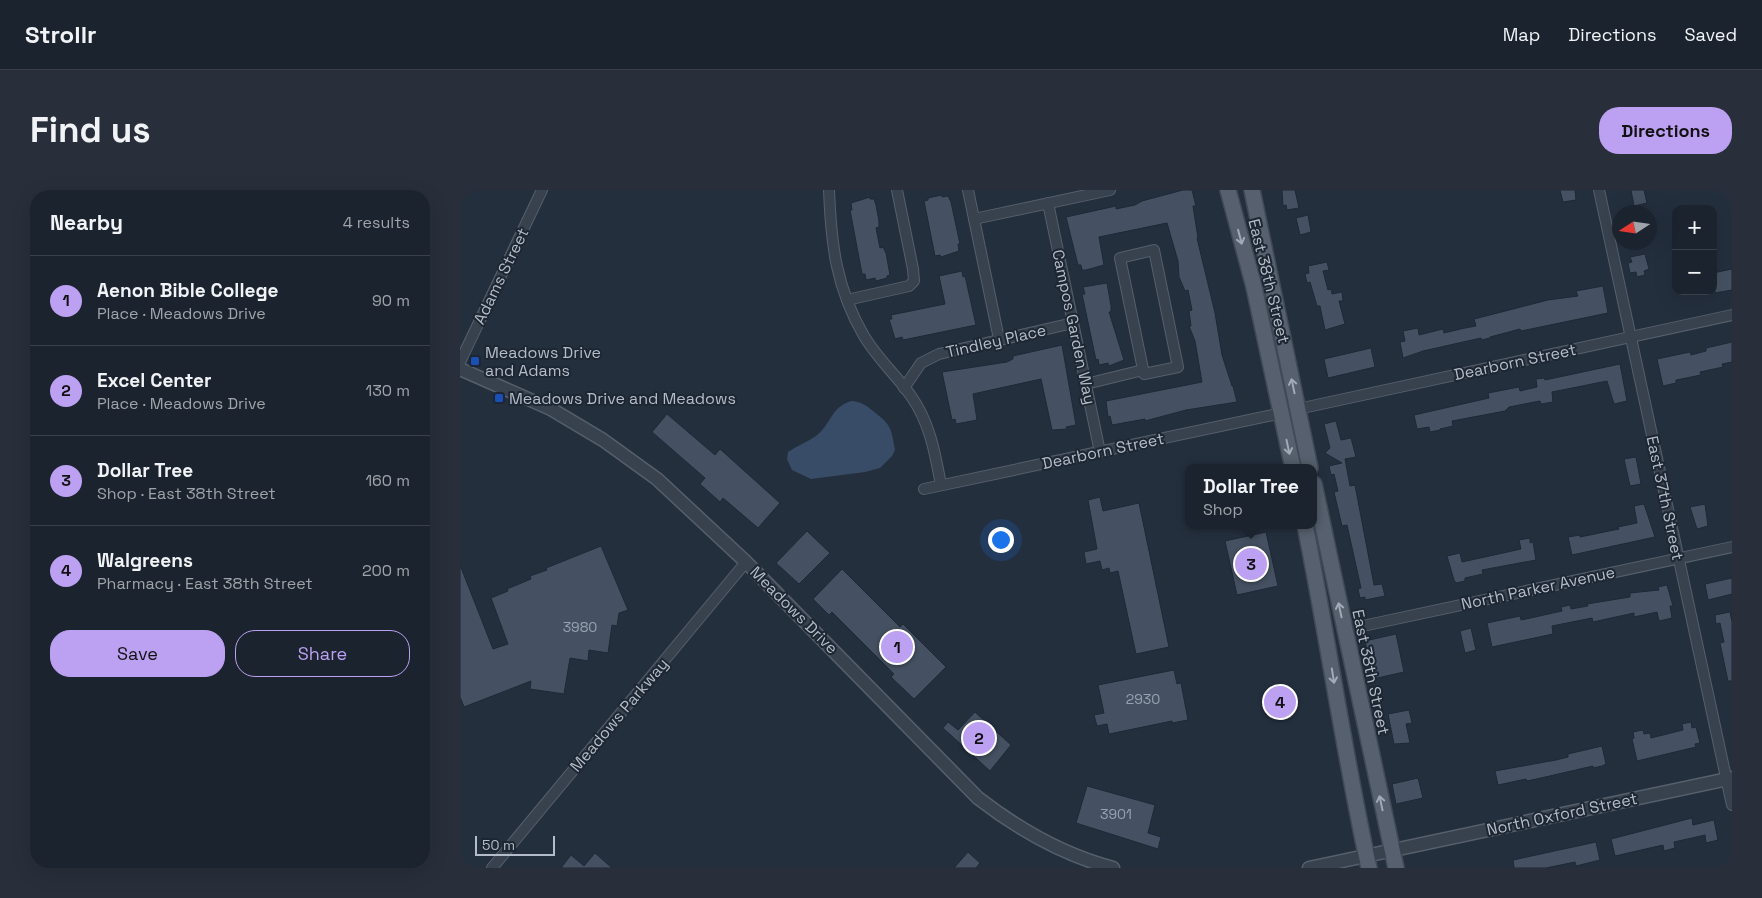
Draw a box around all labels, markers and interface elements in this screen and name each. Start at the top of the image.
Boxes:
text: Strollr [25,19,97,50]
text: Map [1503,23,1540,46]
text: Directions [1568,23,1657,46]
text: Saved [1685,23,1737,46]
button: Directions [1599,107,1732,154]
text: Find us [30,108,151,152]
north arrow [1612,205,1657,250]
map controls [1672,205,1717,295]
button: + [1672,205,1717,250]
text: Nearby [50,209,123,236]
text: 4 results [343,212,410,233]
street label: East 38th Street [1243,217,1295,345]
street label: Adams Street [469,224,533,328]
one-way arrow [1236,229,1246,245]
street label: Campos Garden Way [1047,248,1101,406]
button: − [1672,250,1717,295]
text: Aenon Bible College [97,278,279,303]
text: 1 [62,290,70,311]
text: 90 m [372,290,410,311]
text: Place · Meadows Drive [97,303,266,324]
street label: Tindley Place [944,319,1048,363]
street label: Dearborn Street [1452,339,1578,385]
place label: Meadows Drive and Adams [485,342,601,381]
marker: Meadows Drive and Adams [469,355,481,367]
text: Excel Center [97,368,212,393]
one-way arrow [1288,378,1297,394]
text: 2 [61,380,71,401]
text: 130 m [366,380,410,401]
place label: Meadows Drive and Meadows [509,388,736,409]
marker: Meadows Drive and Meadows [493,392,505,404]
text: Place · Meadows Drive [97,393,266,414]
street label: Dearborn Street [1040,428,1166,474]
street label: East 37th Street [1642,434,1688,562]
one-way arrow [1284,438,1294,454]
text: Dollar Tree [97,458,193,483]
popup [1185,464,1317,529]
text: 3 [61,470,71,491]
text: 160 m [365,470,410,491]
text: Dollar Tree [1203,474,1299,499]
text: Shop · East 38th Street [97,483,276,504]
text: Shop [1203,499,1243,520]
your location [988,527,1014,553]
pin: 3 [1235,545,1267,583]
text: Walgreens [97,548,193,573]
text: 4 [61,560,71,581]
text: 200 m [362,560,410,581]
street label: North Parker Avenue [1459,561,1617,615]
street label: Meadows Drive [746,562,842,658]
text: Pharmacy · East 38th Street [97,573,313,594]
one-way arrow [1334,603,1344,619]
street label: East 38th Street [1347,607,1395,737]
house number: 3980 [563,618,597,636]
pin: 1 [881,628,913,666]
button: Save [50,630,225,677]
button: Share [235,630,410,677]
street label: Meadows Parkway [565,654,673,776]
one-way arrow [1328,668,1338,684]
pin: 4 [1264,683,1296,721]
house number: 2930 [1126,690,1160,708]
pin: 2 [963,719,995,757]
street label: North Oxford Street [1485,788,1639,840]
one-way arrow [1376,796,1386,812]
house number: 3901 [1100,805,1132,823]
scale bar [475,833,555,856]
text: 50 m [482,836,515,854]

